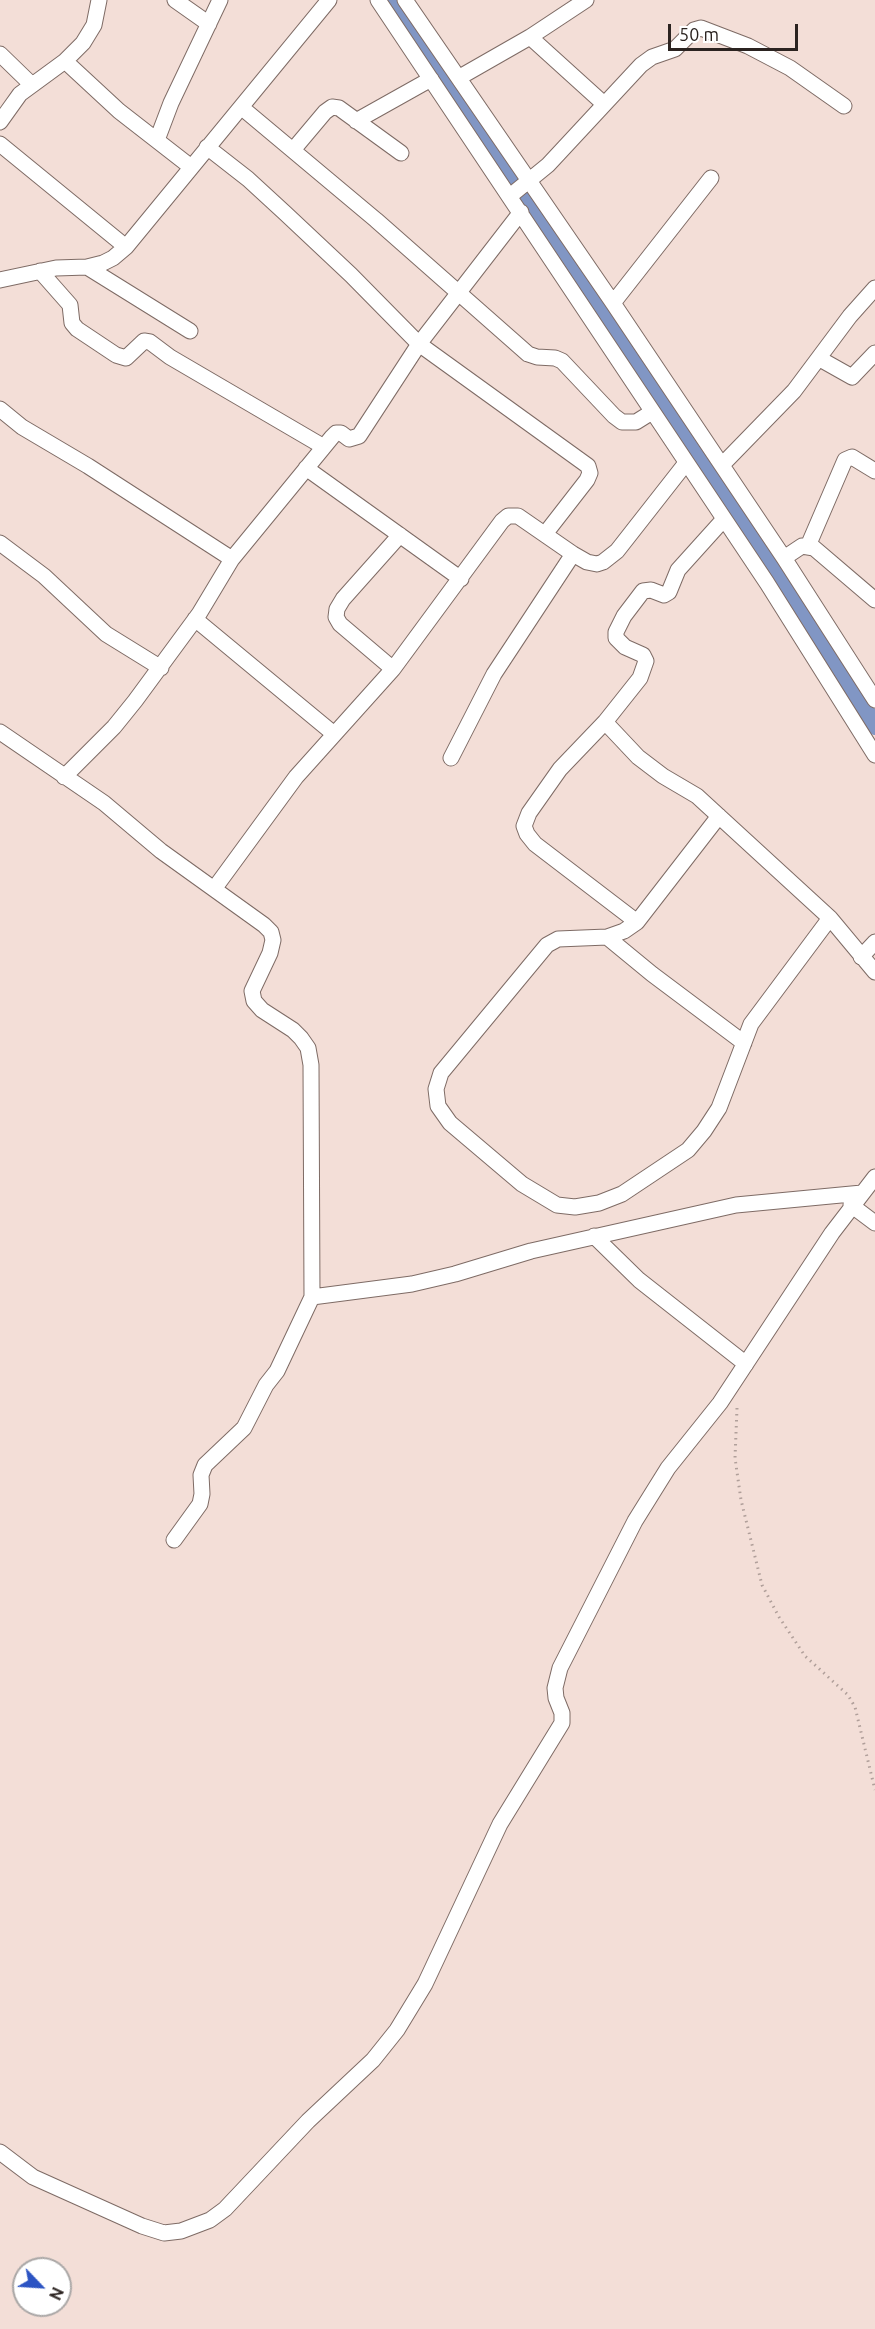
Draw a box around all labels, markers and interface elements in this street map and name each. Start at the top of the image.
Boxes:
scale bar [671,12,802,50]
text: 50 m [679,24,719,44]
north arrow [12,2257,72,2317]
text: N [46,2285,67,2303]

